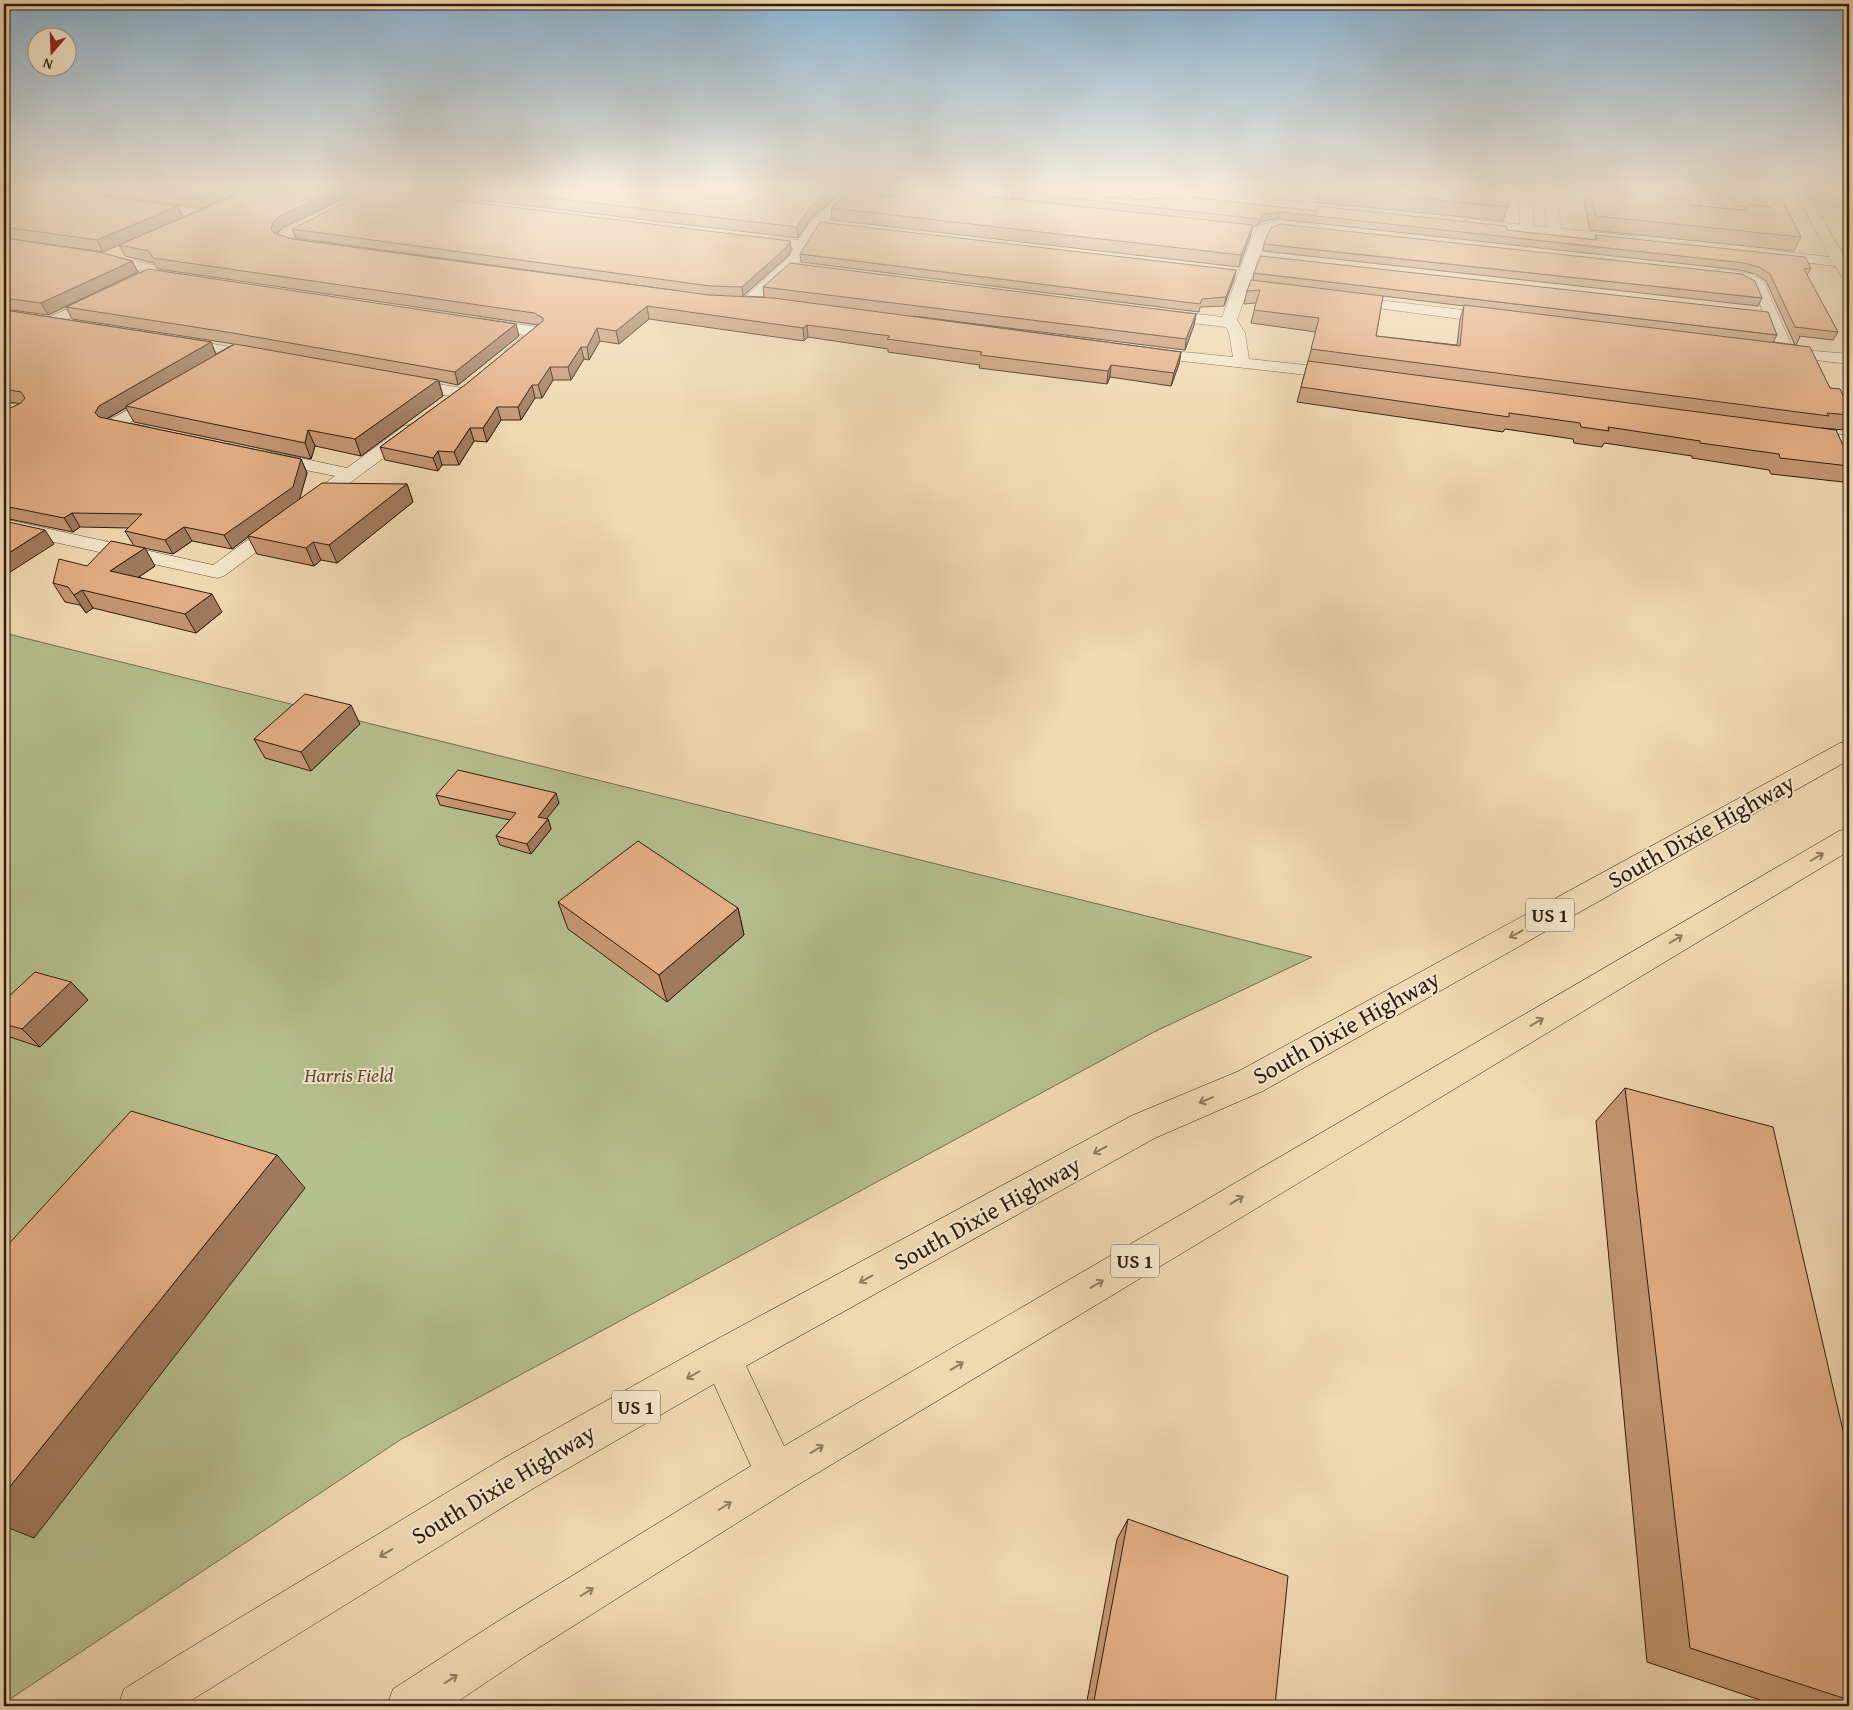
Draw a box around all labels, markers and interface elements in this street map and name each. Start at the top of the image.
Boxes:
north arrow [28,28,78,78]
text: N [39,53,55,75]
street label: South Dixie Highway [1601,765,1801,897]
one-way arrow [1809,852,1823,862]
road number: US 1 [1526,898,1574,932]
one-way arrow [1508,929,1523,939]
one-way arrow [1669,934,1683,944]
street label: South Dixie Highway [1246,961,1446,1093]
one-way arrow [1529,1017,1543,1027]
park label: Harris Field [303,1060,394,1089]
one-way arrow [1199,1095,1214,1105]
one-way arrow [1093,1146,1108,1156]
street label: South Dixie Highway [887,1147,1087,1279]
one-way arrow [1229,1195,1243,1205]
road number: US 1 [1111,1244,1159,1278]
one-way arrow [858,1274,873,1284]
one-way arrow [1090,1278,1104,1288]
one-way arrow [950,1361,964,1371]
one-way arrow [686,1370,700,1380]
road number: US 1 [612,1390,660,1424]
street label: South Dixie Highway [404,1415,602,1553]
one-way arrow [810,1444,824,1454]
one-way arrow [718,1500,732,1510]
one-way arrow [380,1549,394,1559]
one-way arrow [580,1586,594,1596]
one-way arrow [443,1674,457,1684]

